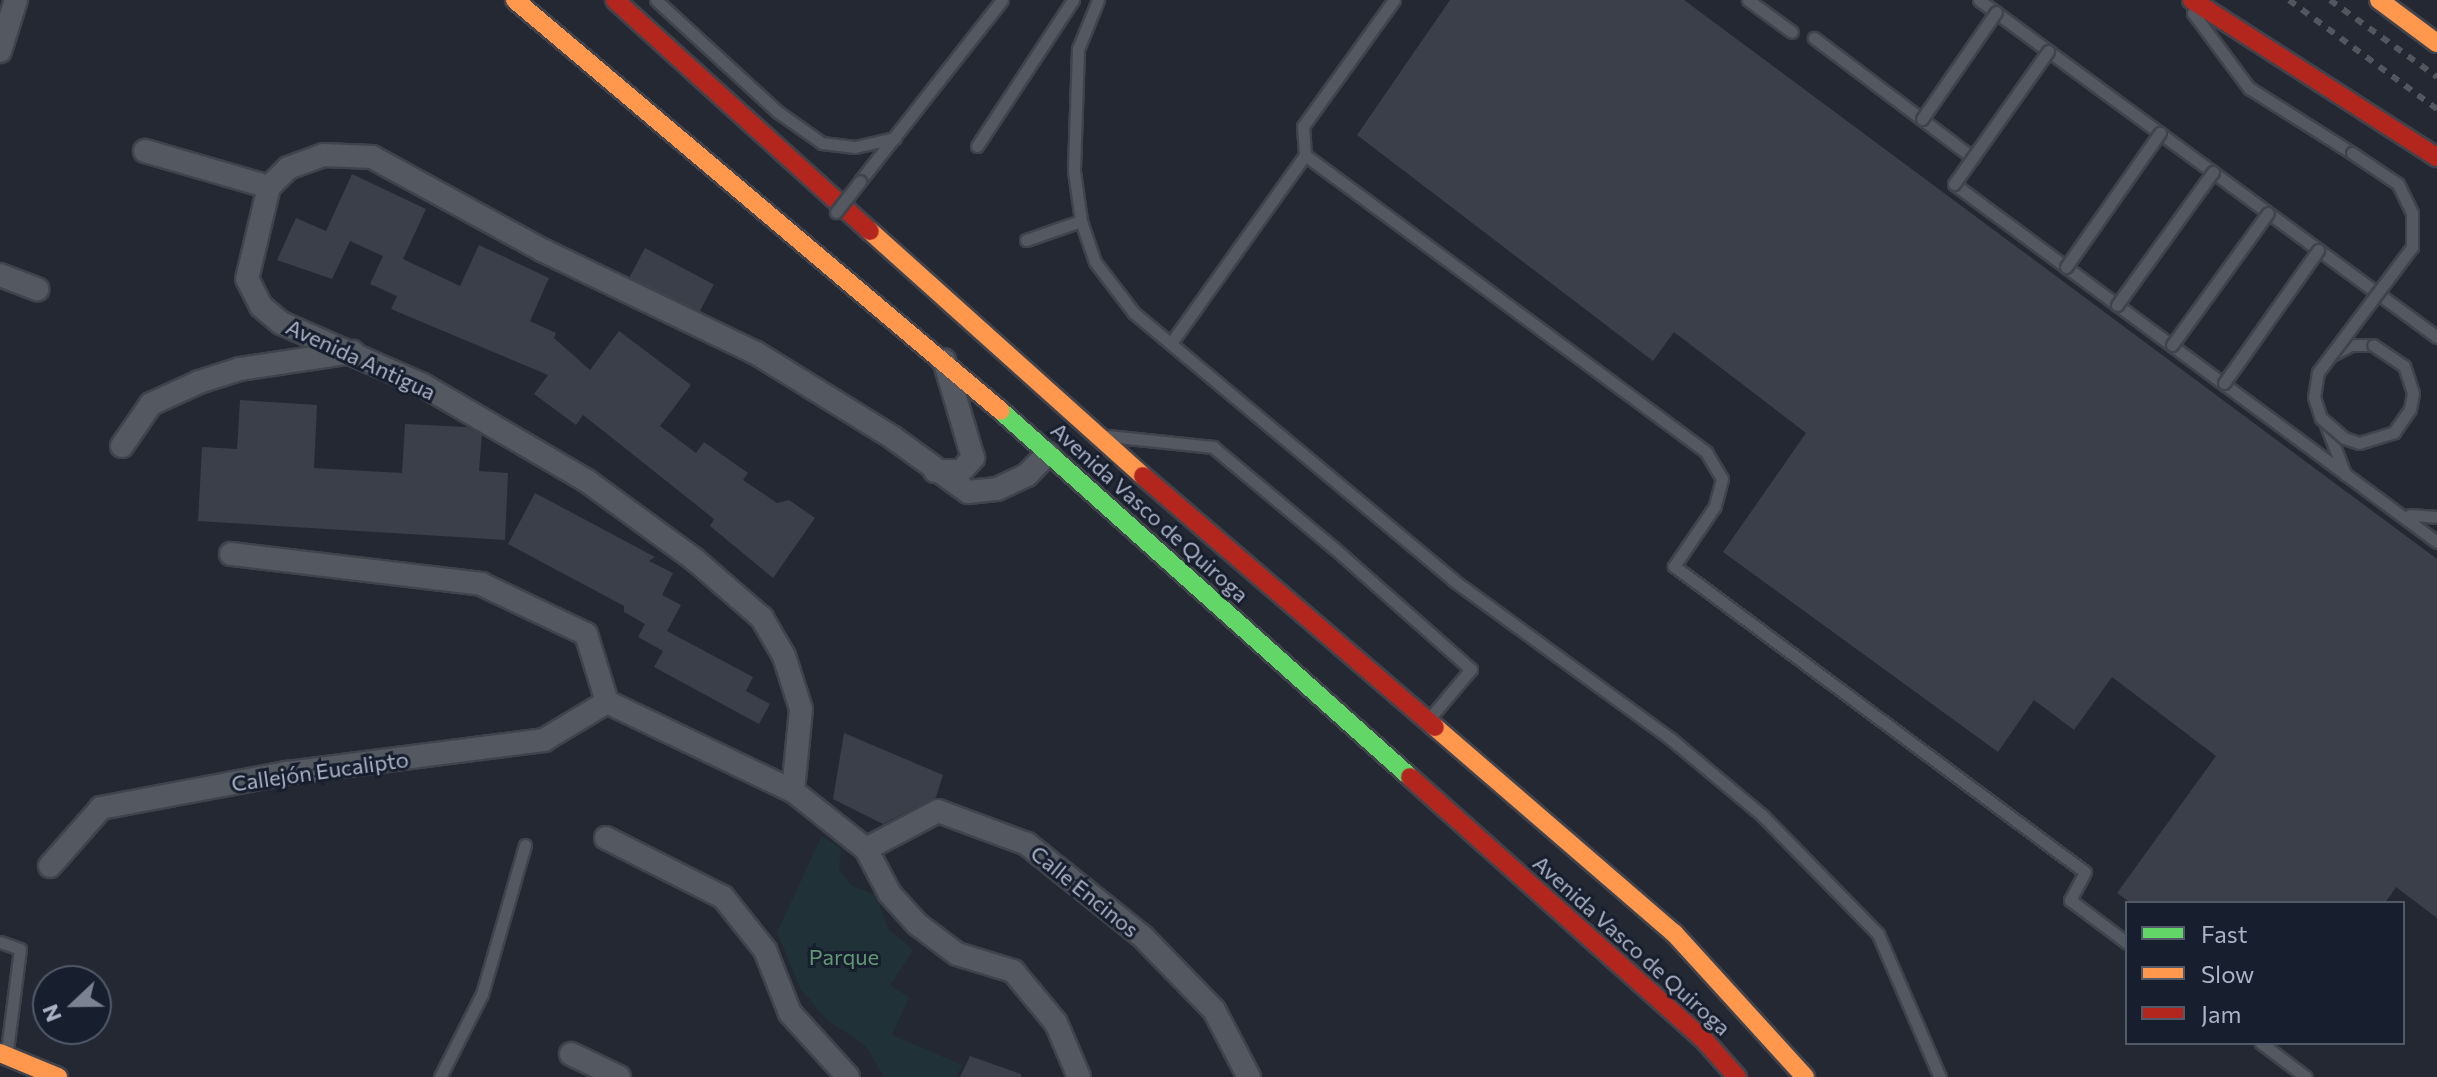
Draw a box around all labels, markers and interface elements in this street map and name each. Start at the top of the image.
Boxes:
street label: Avenida Antigua [282,313,440,405]
street label: Avenida Vasco de Quiroga [1046,416,1254,608]
street label: Callejón Eucalipto [230,745,410,797]
street label: Calle Encinos [1026,839,1144,943]
street label: Avenida Vasco de Quiroga [1528,849,1736,1041]
legend [2125,901,2405,1045]
text: Fast [2201,919,2248,948]
park label: Parque [809,944,879,970]
text: Slow [2201,959,2254,988]
north arrow [32,965,112,1045]
text: Jam [2201,999,2241,1028]
text: N [36,1001,67,1026]

